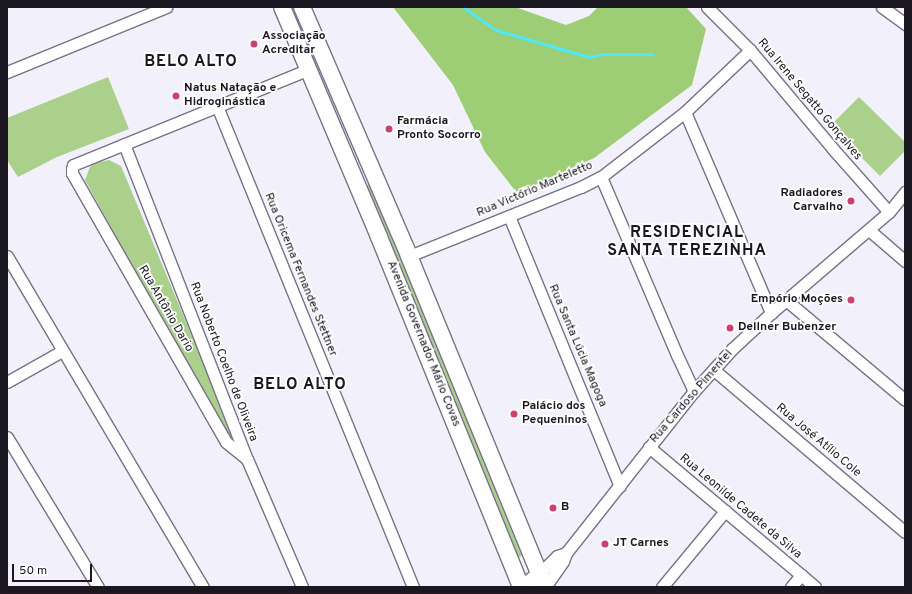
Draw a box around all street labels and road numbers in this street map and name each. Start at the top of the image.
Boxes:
street label: Rua Irene Segatto Gonçalves [754,36,864,164]
street label: Rua Victório Marteletto [475,159,595,221]
street label: Rua Oricema Fernandes Stettner [260,191,340,359]
street label: Avenida Governador Mário Covas [383,259,463,429]
street label: Rua Antônio Dario [134,263,196,355]
street label: Rua Noberto Coelho de Oliveira [186,280,260,444]
street label: Rua Santa Lúcia Magoga [545,283,609,409]
street label: Rua Cardoso Pimentel [648,347,736,447]
street label: Rua José Atílio Cole [772,401,864,481]
street label: Rua Leonilde Cadete da Silva [676,452,804,562]

